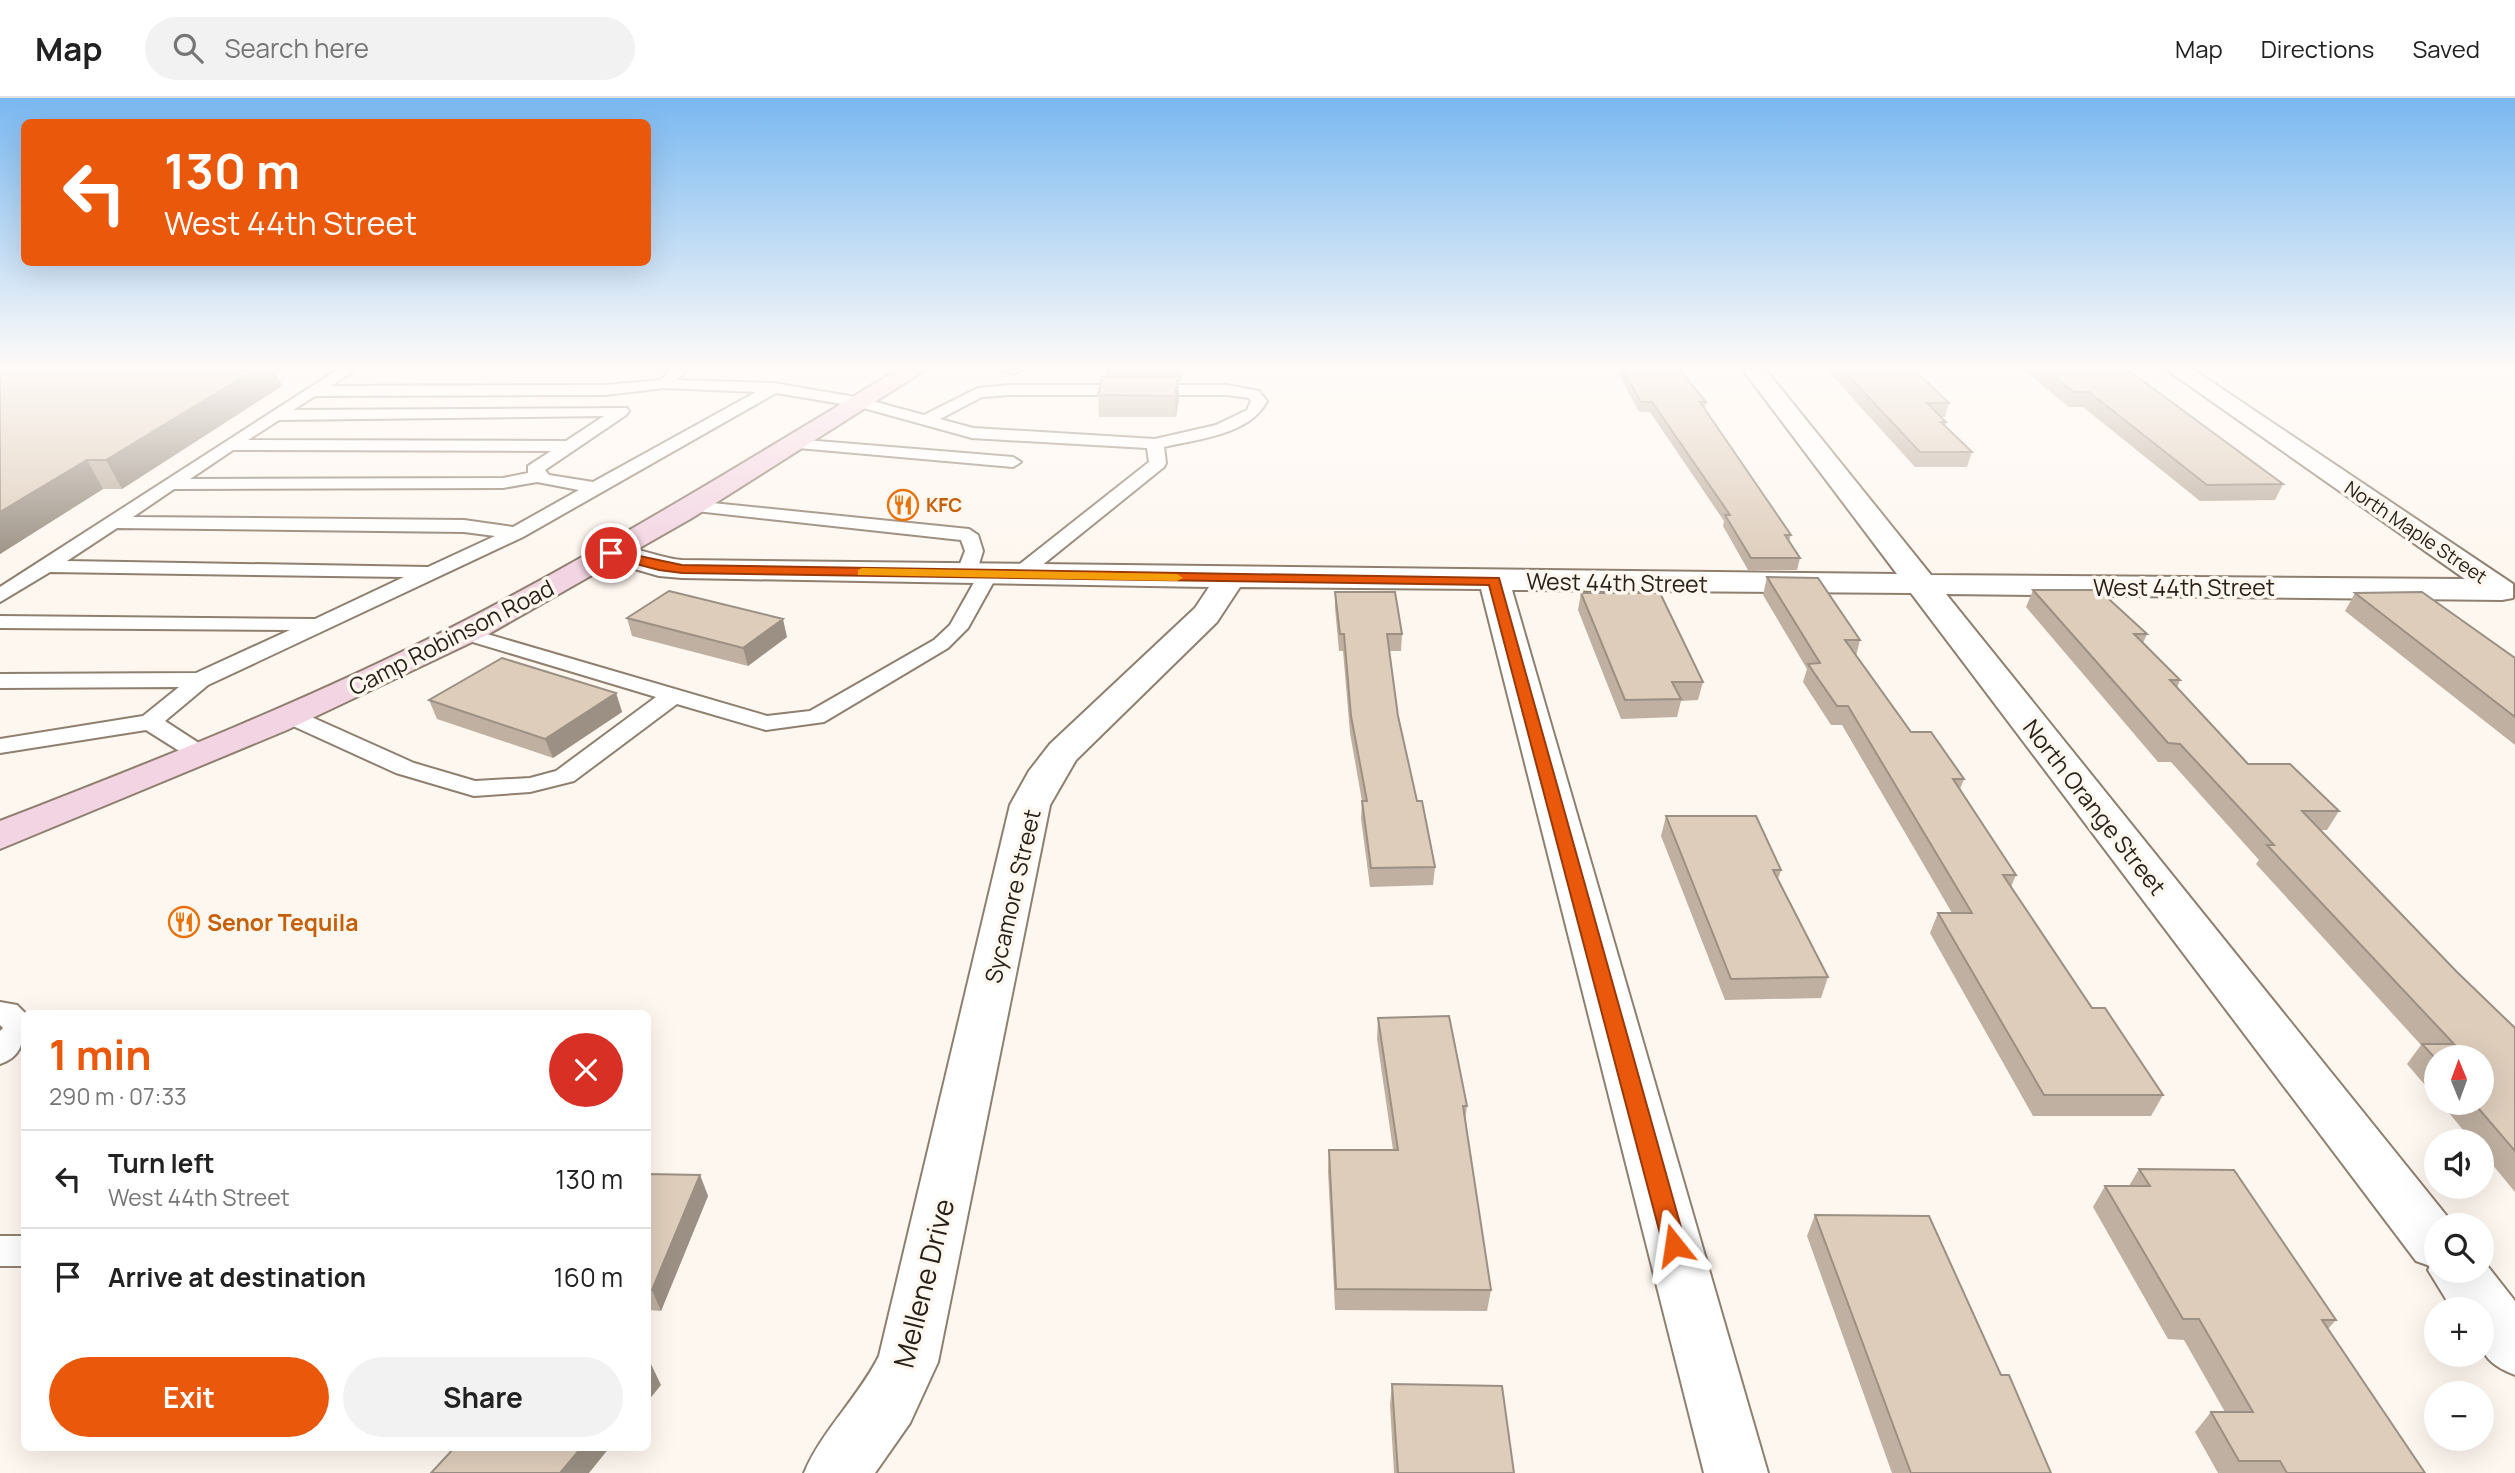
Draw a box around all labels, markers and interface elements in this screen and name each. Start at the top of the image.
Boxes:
search box [145,17,635,80]
text: Map [35,26,103,71]
icon: search [169,29,207,67]
text: Search here [225,30,369,66]
text: Map [2175,32,2223,65]
text: Directions [2261,32,2374,65]
text: Saved [2412,32,2480,65]
text: 130 m [164,137,300,204]
icon: left [49,147,140,238]
text: West 44th Street [164,201,417,245]
street label: North Maple Street [2340,475,2492,589]
restaurant icon: KFC [886,488,920,522]
place label: KFC [926,492,962,518]
pin [581,523,641,583]
icon: arrive [592,534,630,572]
street label: West 44th Street [1526,564,1708,600]
street label: Camp Robinson Road [343,571,559,703]
street label: West 44th Street [2093,571,2275,603]
street label: North Orange Street [2016,712,2174,902]
street label: Sycamore Street [976,806,1048,986]
restaurant icon: Senor Tequila [167,905,201,939]
place label: Senor Tequila [207,906,359,938]
text: 1 min [49,1025,152,1083]
button: close [549,1033,623,1107]
north arrow [2424,1045,2494,1115]
map controls [2424,1045,2494,1451]
text: 290 m · 07:33 [49,1080,187,1112]
button: sound [2424,1129,2494,1199]
text: Turn left [108,1145,215,1181]
icon: left [49,1160,87,1198]
text: 130 m [555,1161,623,1197]
text: West 44th Street [108,1181,290,1213]
street label: Mellene Drive [884,1195,962,1371]
position arrow [1637,1208,1711,1282]
button: search [2424,1213,2494,1283]
icon: arrive [49,1258,87,1296]
text: Arrive at destination [108,1259,366,1295]
text: 160 m [554,1259,623,1295]
button: + [2424,1297,2494,1367]
button: Exit [49,1357,329,1437]
button: Share [343,1357,623,1437]
button: − [2424,1381,2494,1451]

